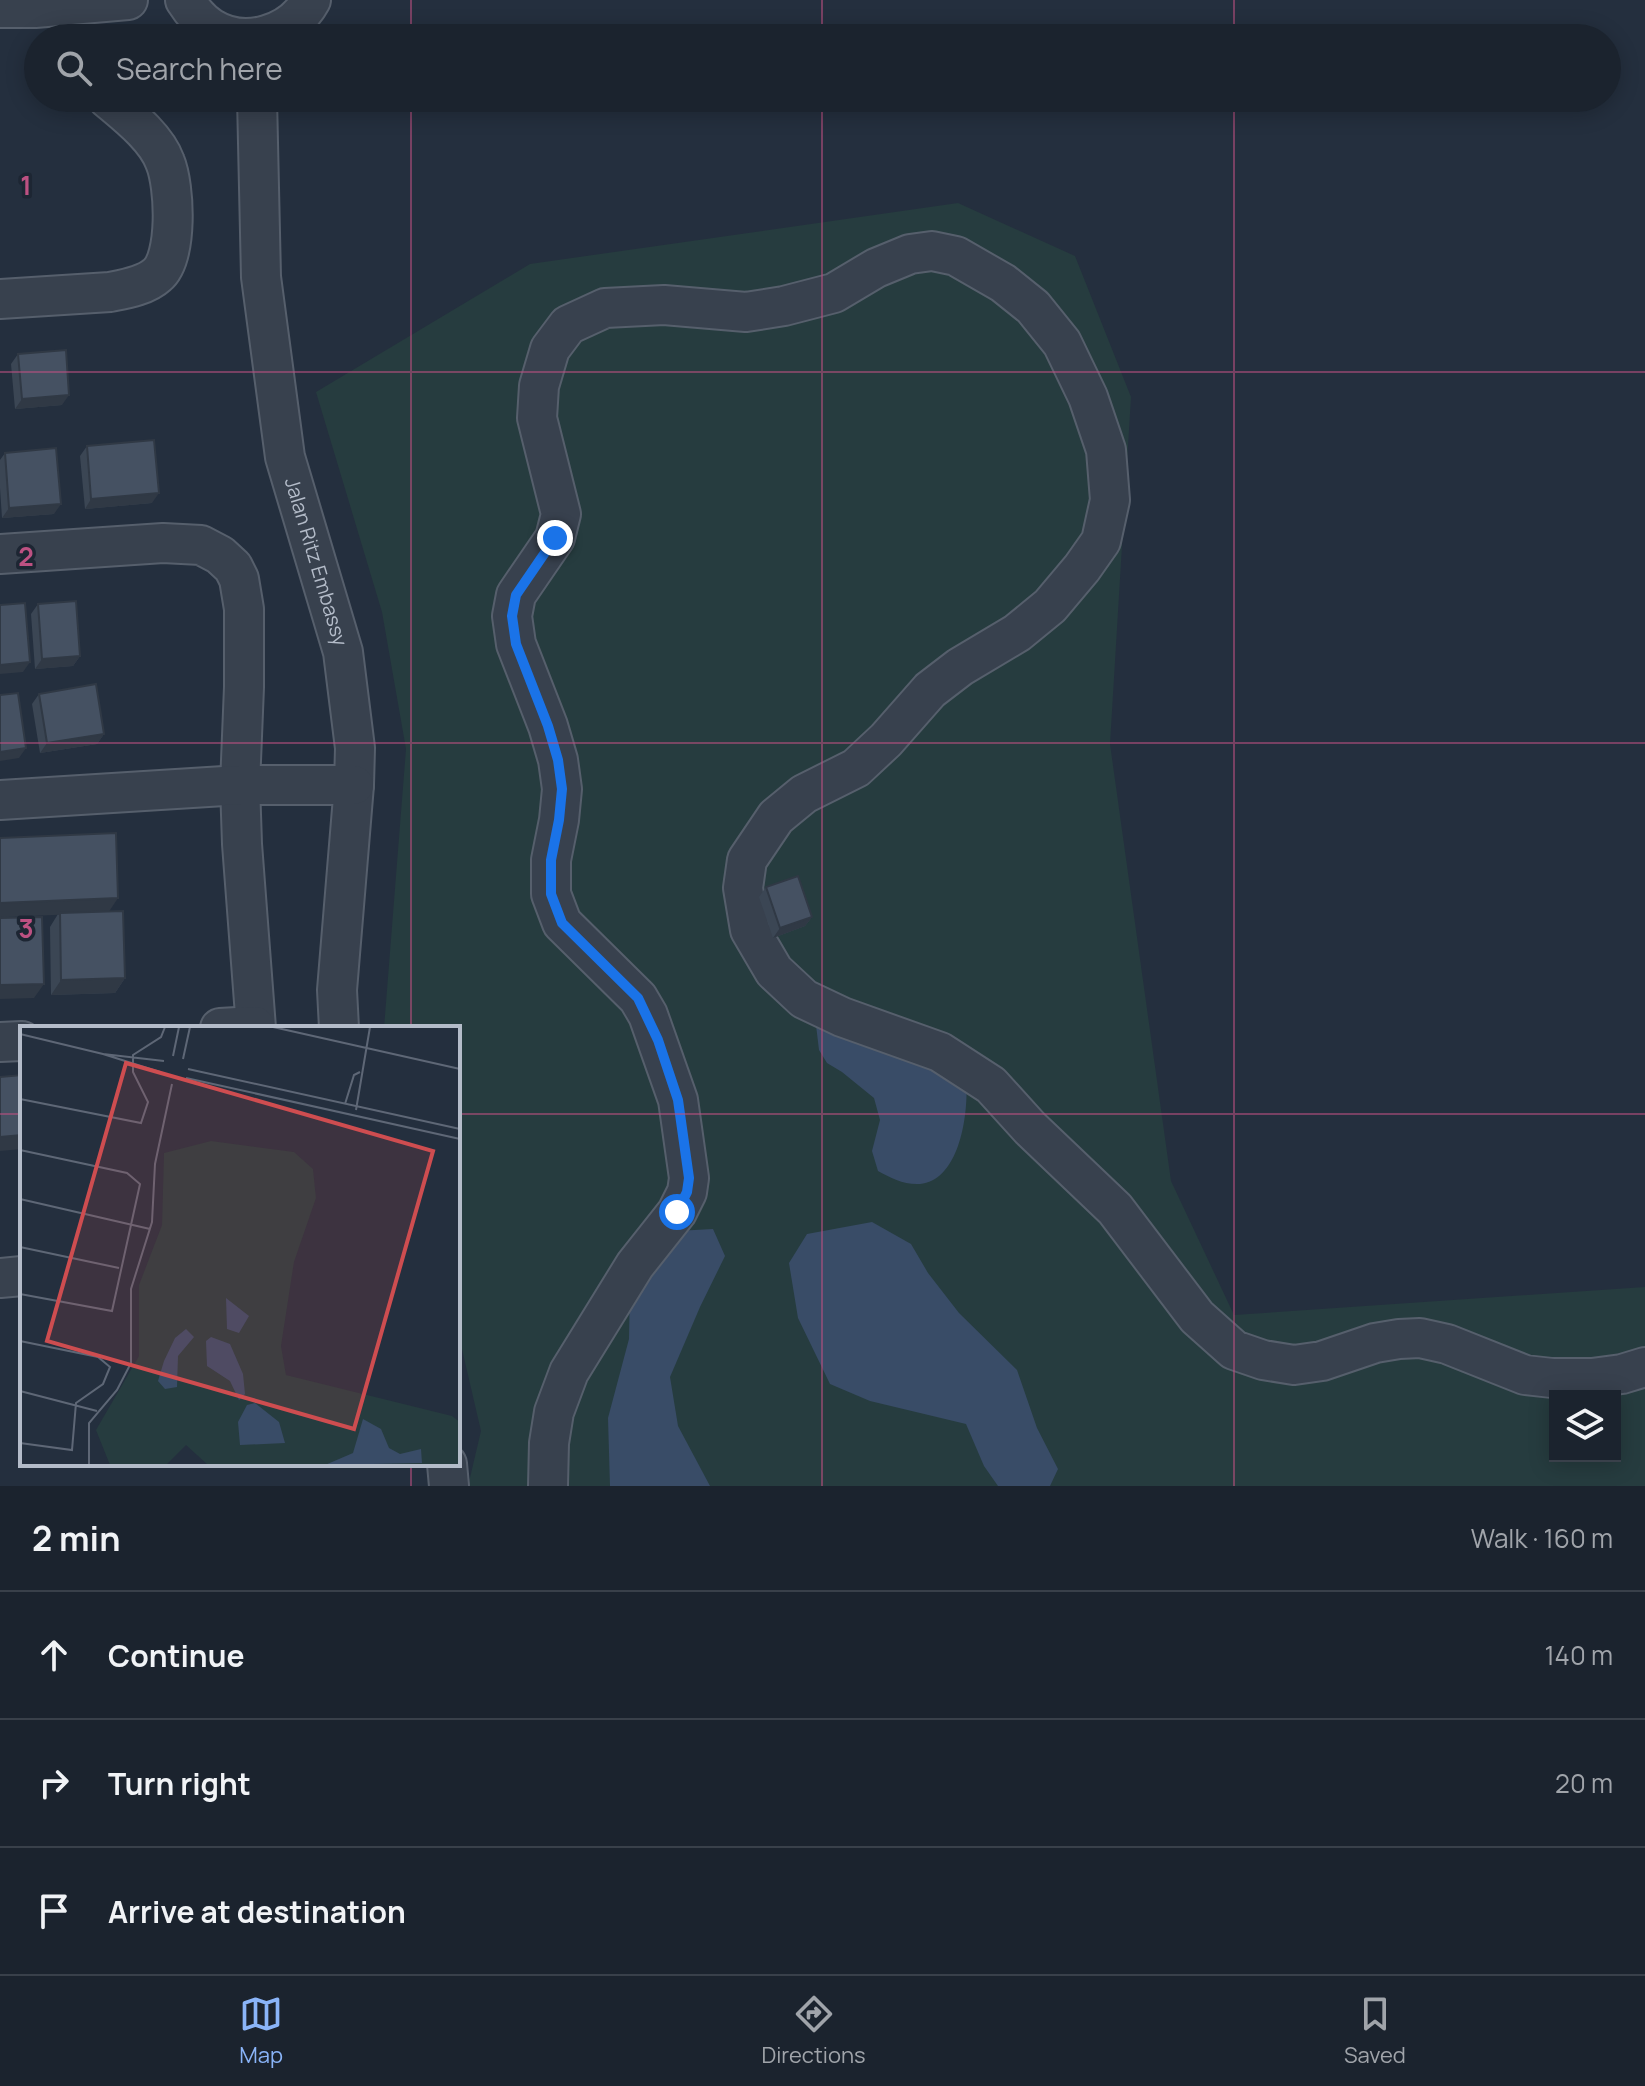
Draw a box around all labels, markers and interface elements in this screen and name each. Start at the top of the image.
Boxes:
search box [24,24,1621,112]
icon: search [52,46,96,90]
text: Search here [116,48,283,89]
text: 1 [20,167,32,203]
street label: Jalan Ritz Embassy [279,474,355,650]
route end [537,520,573,556]
text: 2 [18,538,34,574]
text: 3 [18,910,34,946]
inset map [20,1026,460,1466]
route start [659,1194,695,1230]
map controls [1549,1390,1621,1462]
button: layers [1549,1390,1621,1462]
text: 2 min [32,1515,120,1561]
text: Walk · 160 m [1471,1520,1613,1556]
icon: ahead [32,1633,76,1677]
text: Continue [108,1635,244,1676]
text: 140 m [1544,1637,1613,1673]
icon: right [32,1761,76,1805]
text: Turn right [108,1763,251,1804]
text: 20 m [1555,1765,1613,1801]
icon: arrive [32,1889,76,1933]
text: Arrive at destination [108,1891,406,1932]
tab: Map [239,1992,283,2070]
tab: Directions [761,1992,866,2070]
tab: Saved [1344,1992,1406,2070]

